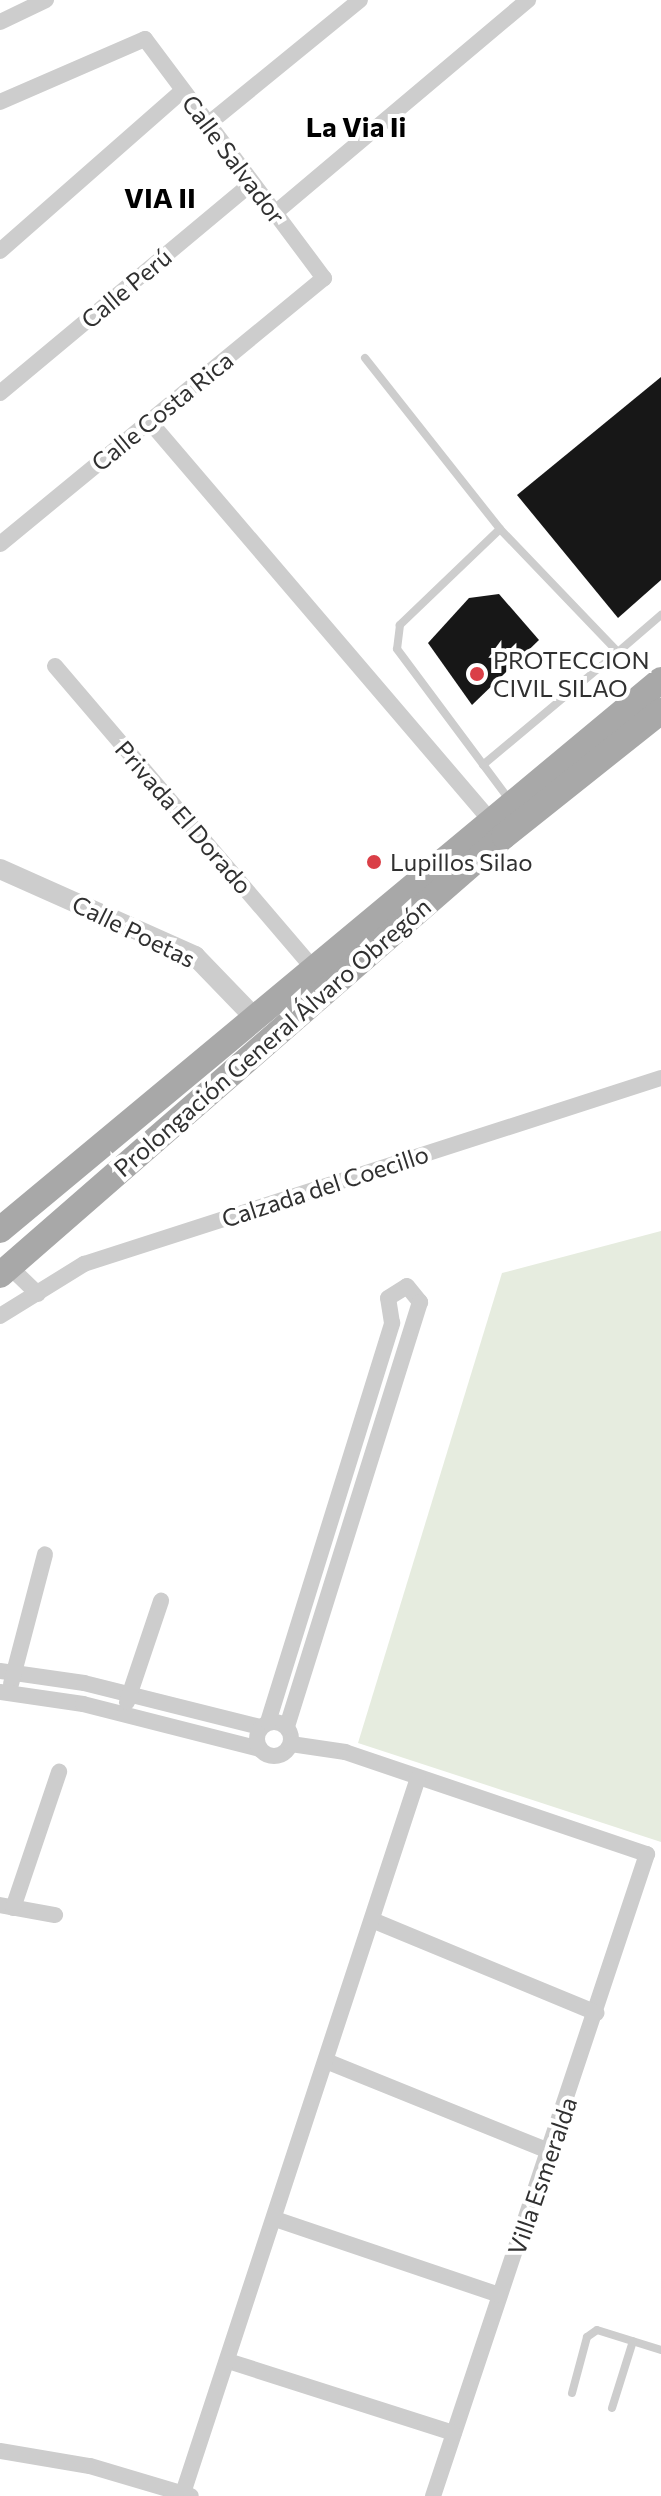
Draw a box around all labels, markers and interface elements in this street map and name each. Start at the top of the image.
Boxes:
street label: Calle Salvador [176,89,292,229]
district label: La Via Ii [306,109,406,143]
district label: VIA II [124,180,196,214]
street label: Calle Perú [75,242,177,334]
street label: Calle Costa Rica [86,345,238,477]
place label: PROTECCION CIVIL SILAO [493,646,650,702]
marker: PROTECCION CIVIL SILAO [468,665,486,683]
street label: Privada El Dorado [110,735,258,899]
place label: Lupillos Silao [390,848,533,876]
marker: Lupillos Silao [365,853,383,871]
street label: Calle Poetas [68,889,200,973]
street label: Prolongación General Álvaro Obregón [108,892,436,1182]
street label: Calzada del Coecillo [218,1139,432,1233]
street label: Villa Esmeralda [502,2093,582,2259]

